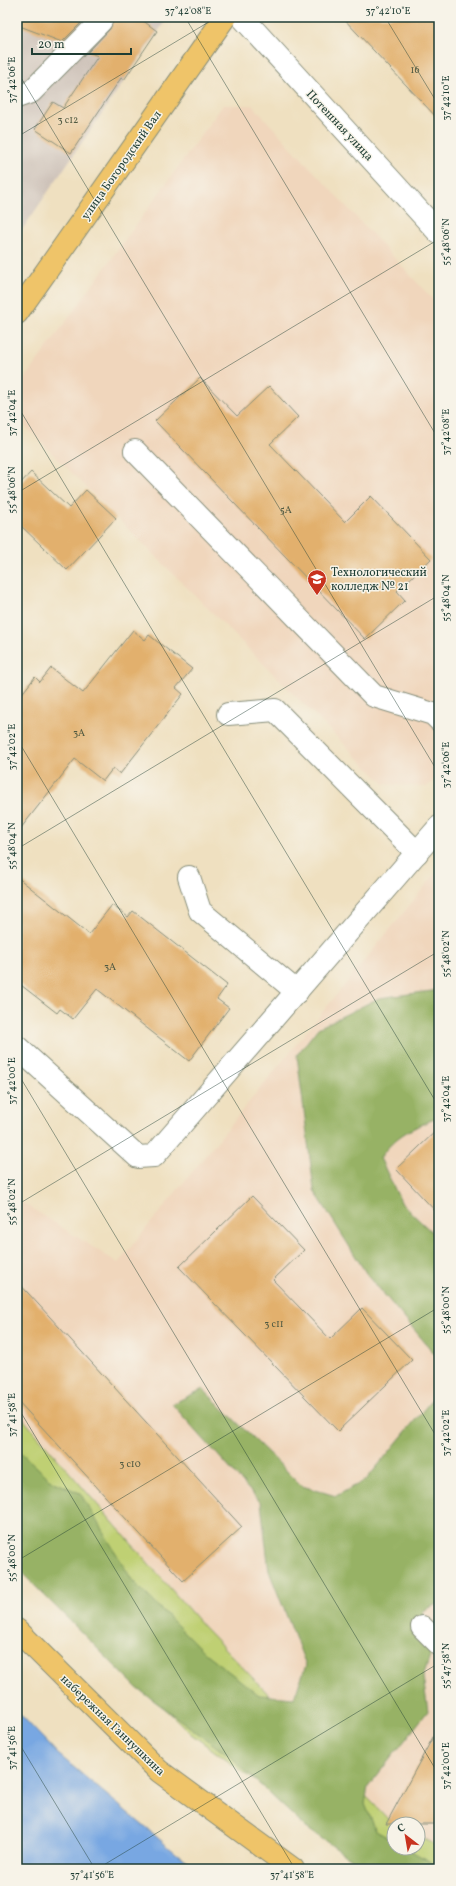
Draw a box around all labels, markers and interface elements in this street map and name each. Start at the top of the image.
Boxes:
text: 37°42'08"E [165,4,211,18]
text: 37°42'10"E [365,4,411,18]
scale bar [32,30,131,56]
text: 20 m [38,37,65,53]
text: 37°42'06"E [5,57,19,103]
house number: 16 [411,63,419,77]
text: 37°42'10"E [439,75,453,121]
street label: Потешная улица [302,87,376,165]
street label: улица Богородский Вал [78,107,166,223]
house number: 3 с12 [58,113,78,127]
text: 55°48'06"N [439,218,453,266]
text: 37°42'04"E [5,390,19,436]
text: 37°42'08"E [439,409,453,455]
text: 55°48'06"N [5,466,19,514]
house number: 5А [280,503,292,517]
place label: Технологический колледж № 21 [331,565,427,595]
school or university icon: Технологический колледж № 21 [306,568,328,596]
text: 55°48'04"N [439,574,453,622]
text: 37°42'02"E [5,724,19,770]
house number: 3А [73,726,85,740]
text: 37°42'06"E [439,742,453,788]
text: 55°48'04"N [5,822,19,870]
text: 55°48'02"N [439,930,453,978]
house number: 3А [104,960,116,974]
text: 37°42'00"E [5,1057,19,1105]
text: 37°42'04"E [439,1076,453,1122]
text: 55°48'02"N [5,1178,19,1226]
text: 55°48'00"N [439,1285,453,1334]
house number: 3 с11 [264,1317,284,1331]
text: 37°41'58"E [5,1393,19,1437]
text: 37°42'02"E [439,1410,453,1456]
house number: 3 с10 [119,1457,141,1471]
text: 55°48'00"N [5,1533,19,1582]
text: 55°47'58"N [439,1642,453,1689]
street label: набережная Ганнушкина [57,1672,168,1780]
text: 37°41'56"E [5,1726,19,1770]
text: 37°42'00"E [439,1742,453,1790]
north arrow [386,1816,426,1856]
text: С [395,1820,409,1837]
text: 37°41'56"E [70,1868,114,1882]
text: 37°41'58"E [270,1868,314,1882]

